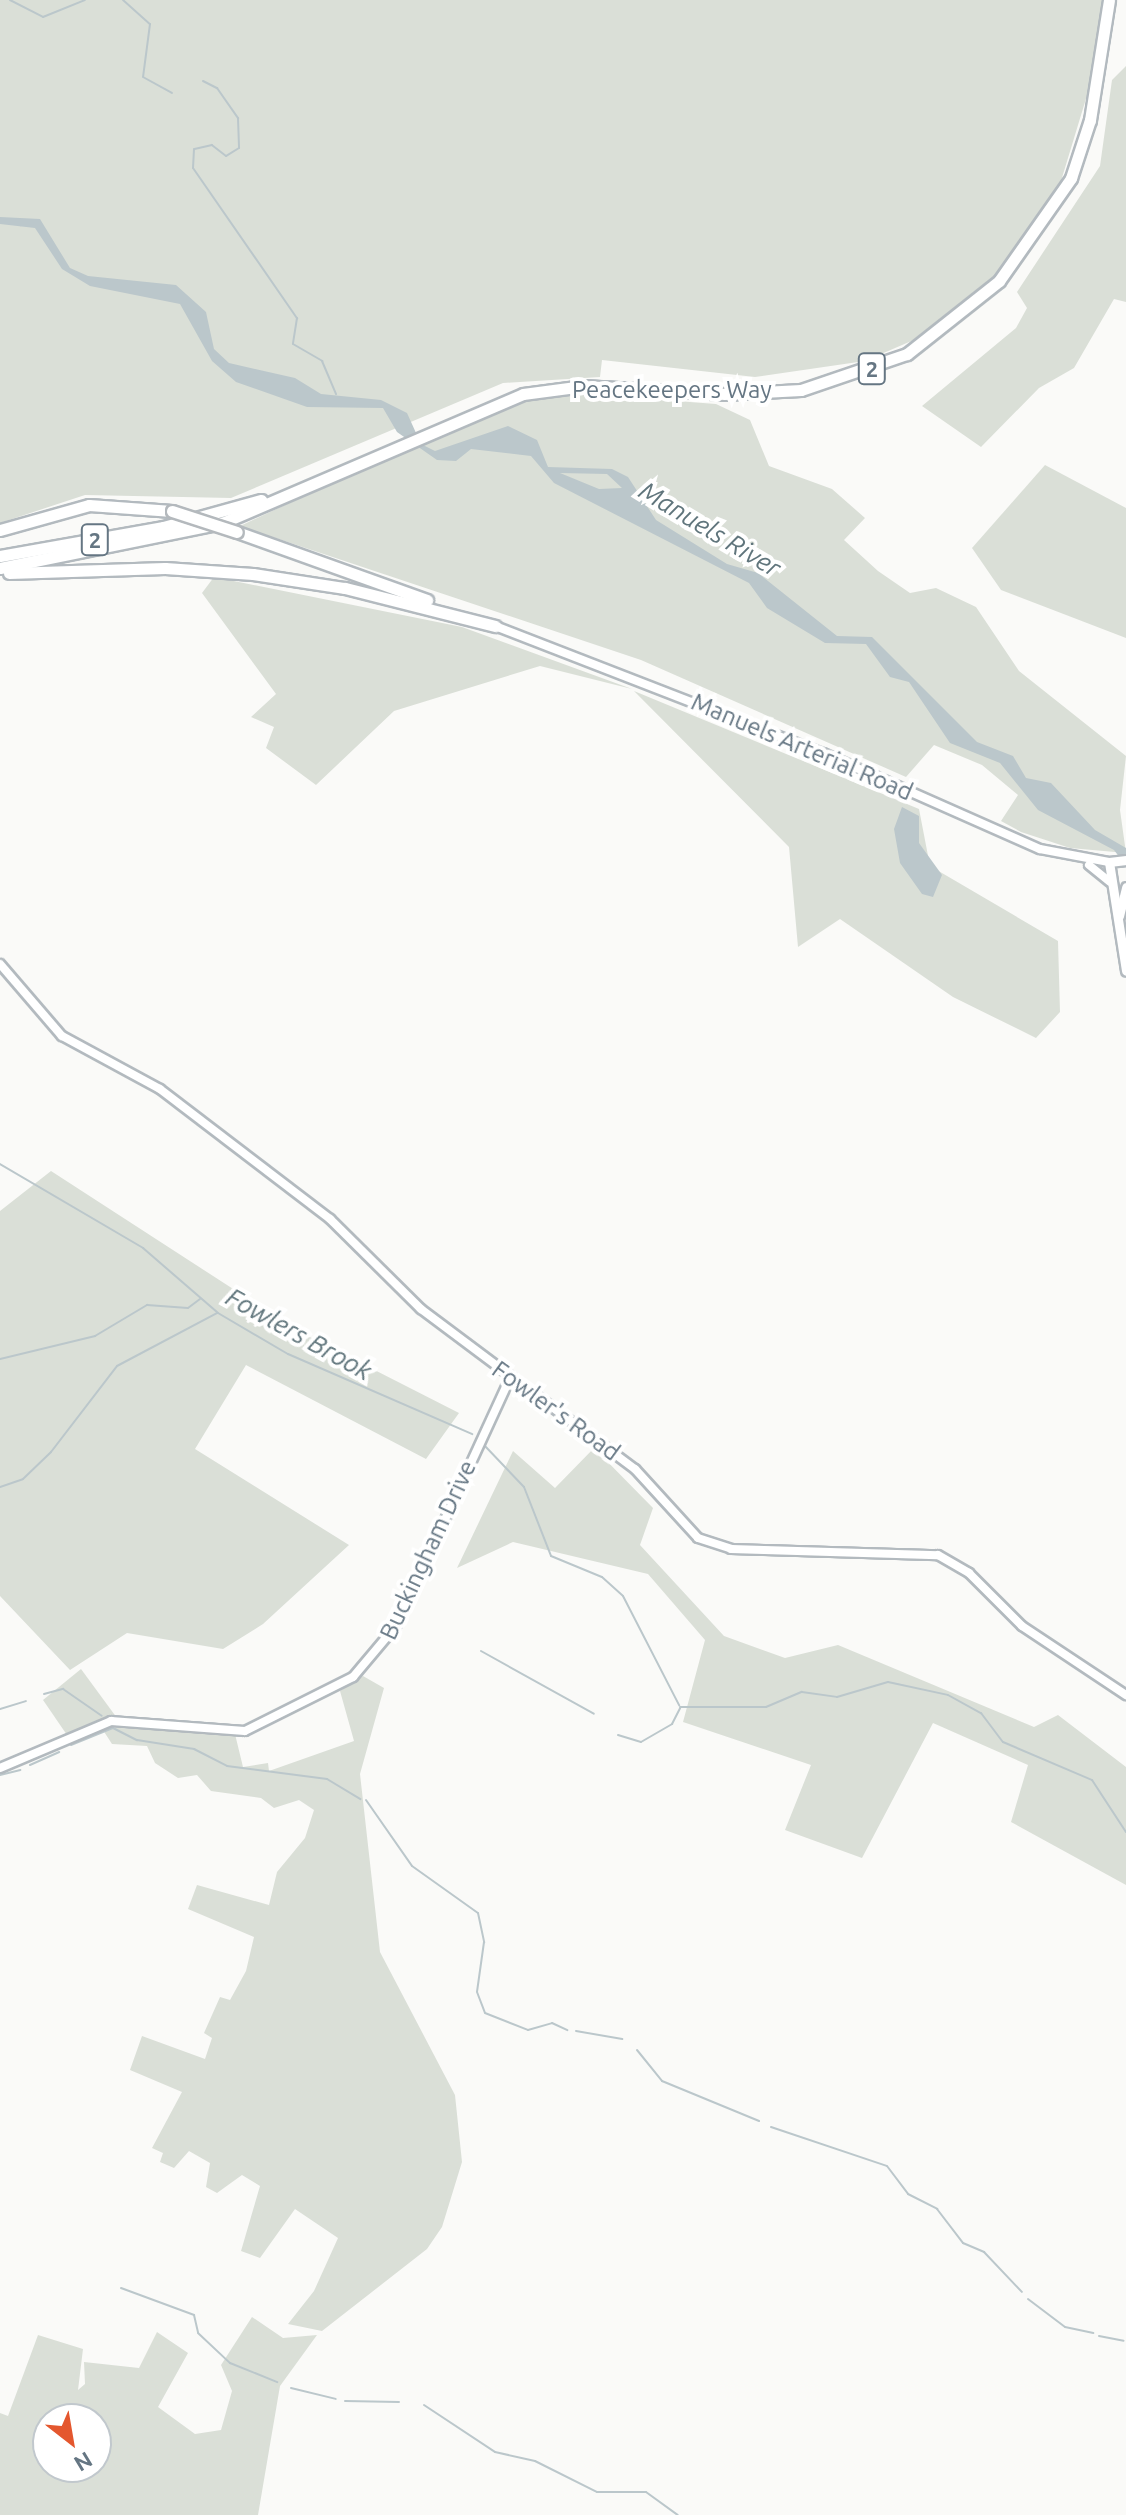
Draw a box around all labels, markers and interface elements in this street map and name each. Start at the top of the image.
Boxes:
road number: 2 [856,351,888,387]
street label: Peacekeepers Way [572,376,772,404]
water label: Manuels River [634,475,786,583]
road number: 2 [79,522,111,558]
street label: Manuels Arterial Road [687,687,917,807]
water label: Fowlers Brook [221,1281,377,1387]
street label: Fowler's Road [487,1355,625,1467]
street label: Buckingham Drive [374,1456,482,1644]
north arrow [32,2403,112,2483]
text: N [70,2447,97,2477]

